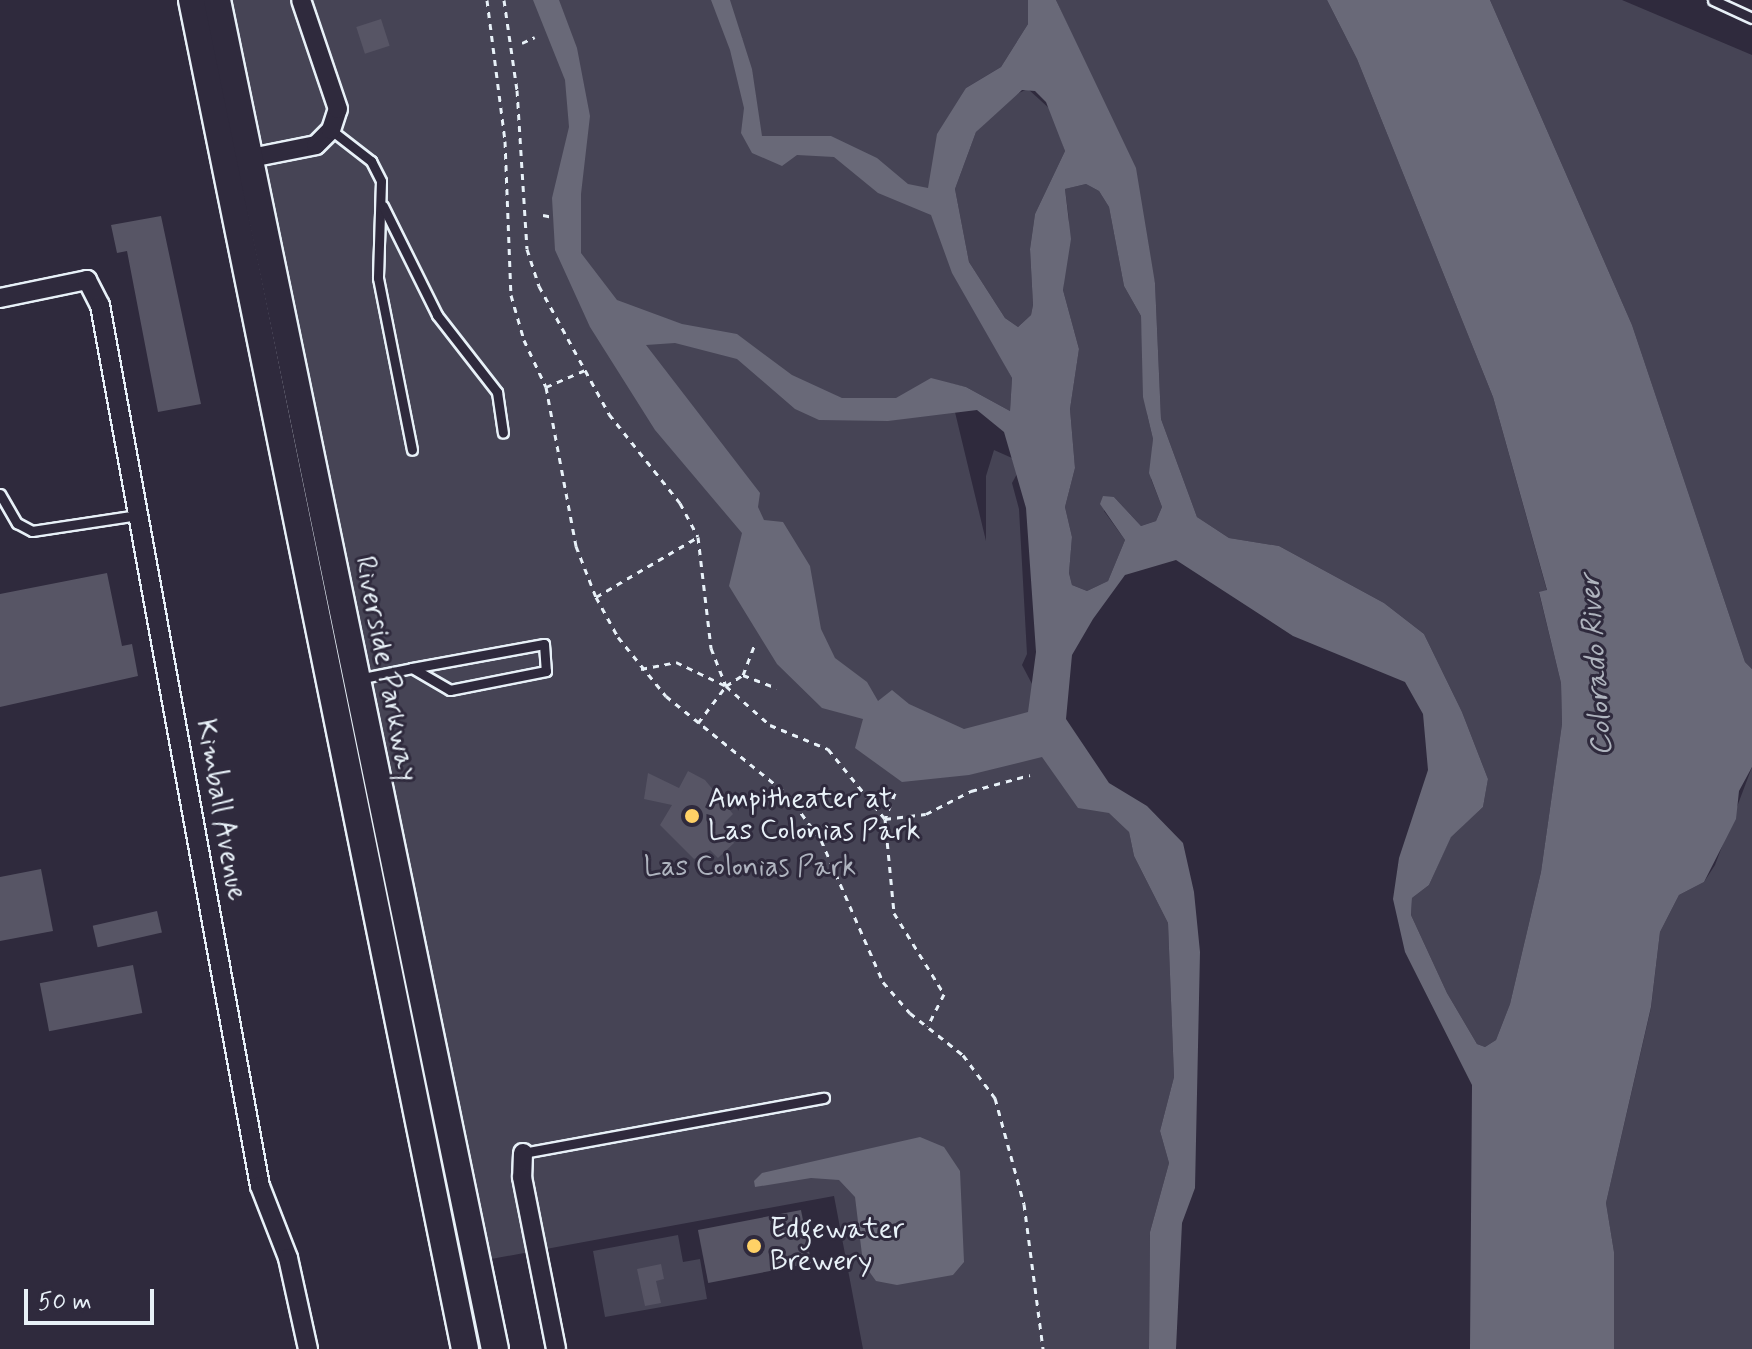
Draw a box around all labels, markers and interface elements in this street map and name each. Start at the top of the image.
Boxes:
street label: Riverside Parkway [348,558,422,780]
water label: Colorado River [1573,571,1621,759]
street label: Kimball Avenue [187,713,253,907]
place label: Ampitheater at Las Colonias Park [708,783,930,849]
marker: Ampitheater at Las Colonias Park [683,807,701,825]
park label: Las Colonias Park [639,851,861,885]
place label: Edgewater Brewery [770,1213,904,1279]
marker: Edgewater Brewery [745,1237,763,1255]
scale bar [28,1273,158,1323]
text: 50 m [38,1287,92,1318]

